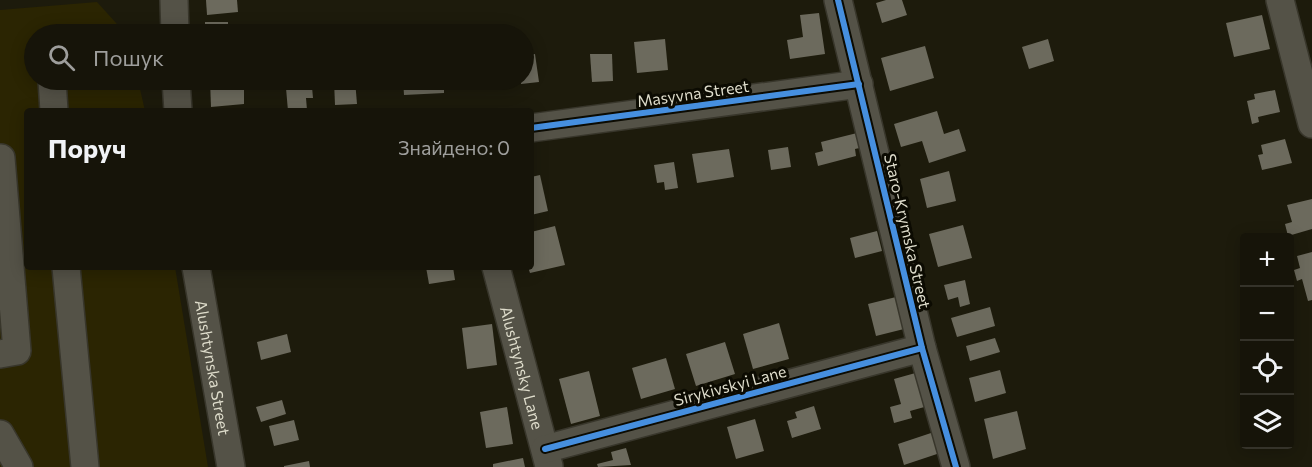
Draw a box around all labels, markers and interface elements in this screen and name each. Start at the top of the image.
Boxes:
search box [24,24,534,90]
icon: search [45,41,78,74]
text: Пошук [93,44,164,71]
street label: Masyvna Street [636,76,751,110]
text: Поруч [48,132,126,163]
text: Знайдено: 0 [398,135,510,159]
street label: Staro-Krymska Street [881,152,935,311]
map controls [1240,233,1294,449]
button: + [1240,233,1294,287]
button: − [1240,287,1294,341]
street label: Alushtynska Street [192,298,235,437]
street label: Alushtynsky Lane [497,304,548,431]
button: locate [1240,341,1294,395]
street label: Sirykivskyi Lane [672,361,788,409]
button: layers [1240,395,1294,449]

